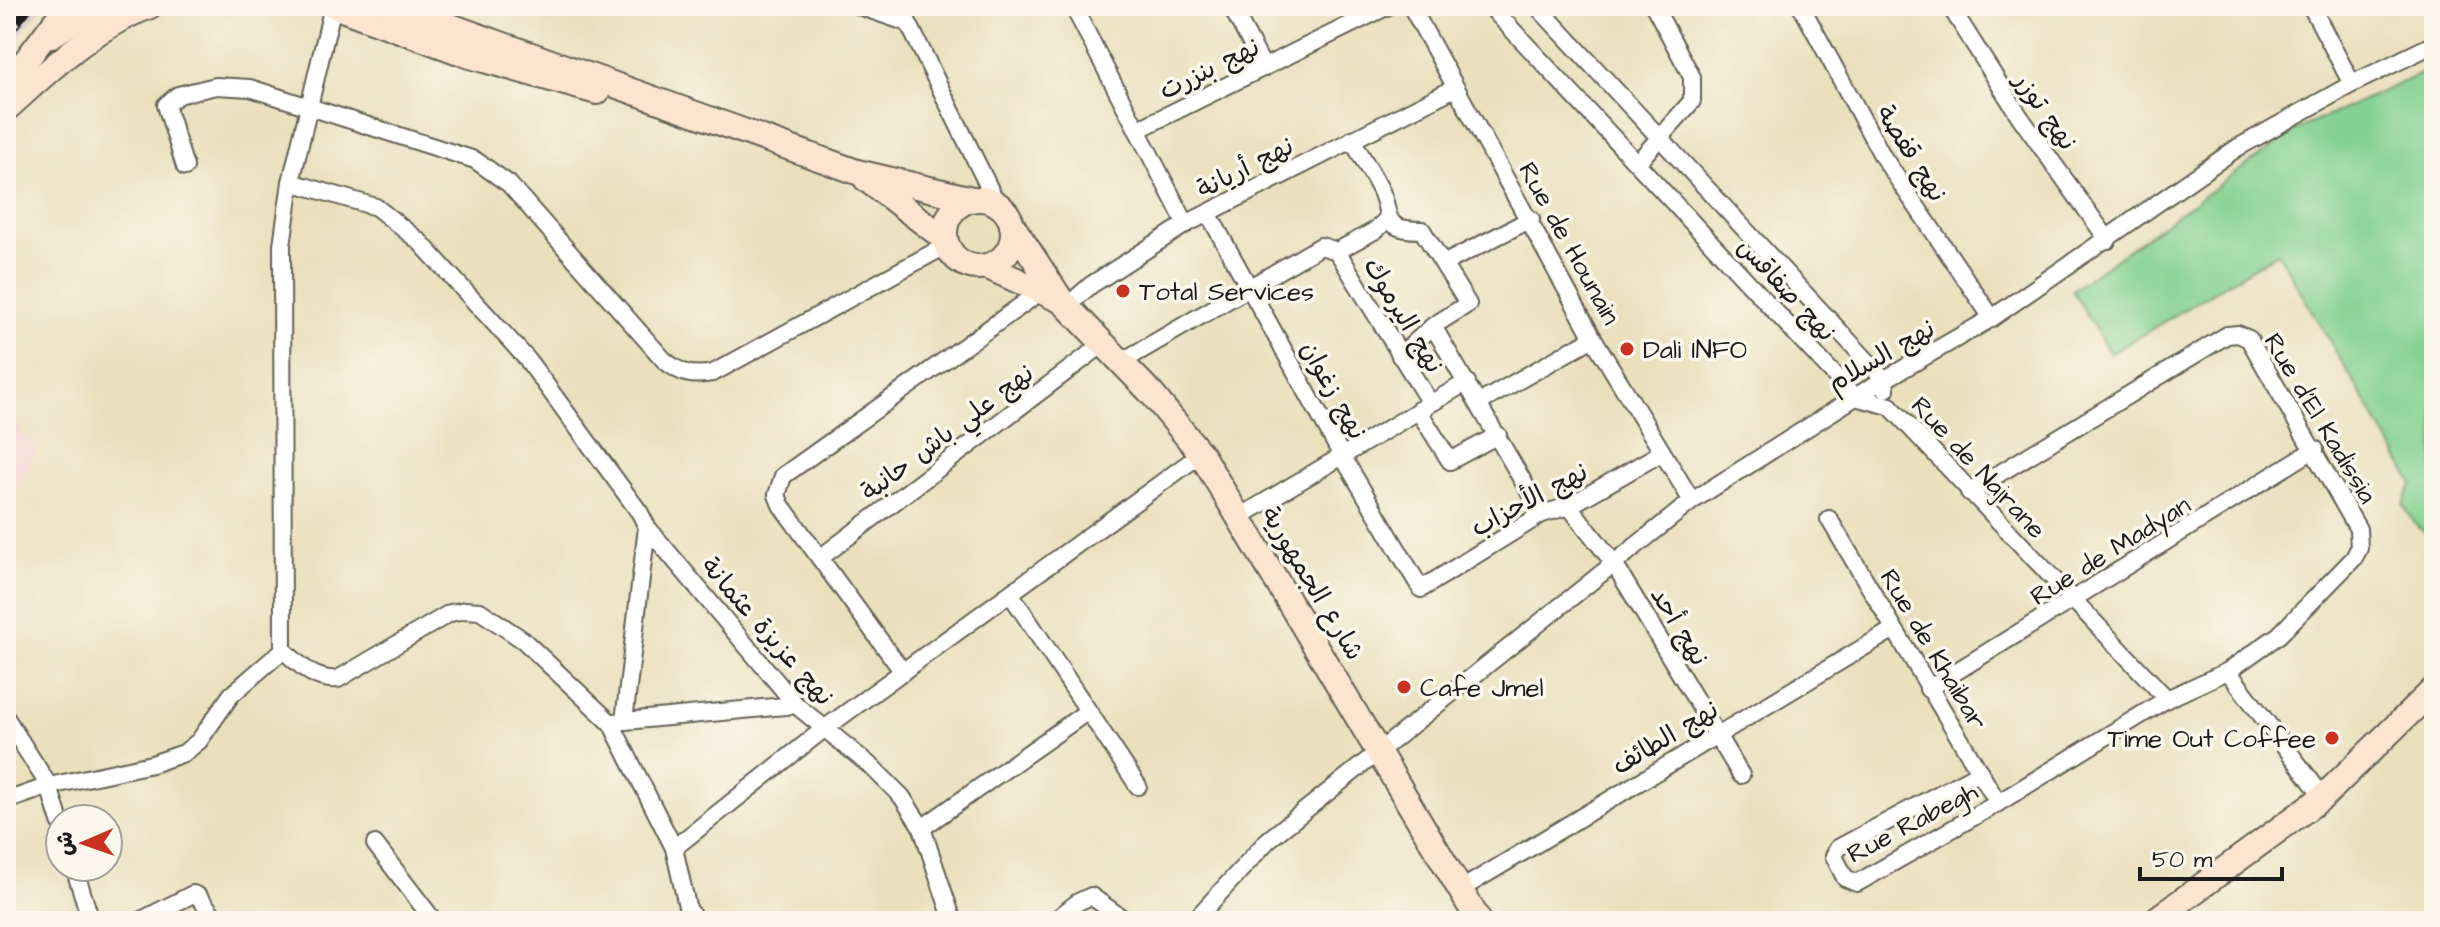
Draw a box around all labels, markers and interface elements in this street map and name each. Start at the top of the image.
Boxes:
street label: نهج بنزرت [1153,29,1266,109]
street label: نهج توزر [2004,63,2085,158]
street label: نهج قفصة [1867,98,1955,209]
street label: نهج أريانة [1191,128,1300,208]
street label: Rue de Hounain [1510,156,1629,331]
street label: نهج صفاقس [1729,230,1844,350]
street label: نهج اليرموك [1354,251,1452,380]
place label: Total Services [1139,274,1314,310]
marker: Total Services [1114,282,1132,300]
street label: نهج السلام [1821,311,1942,402]
street label: Rue d'El Kadissia [2255,326,2385,511]
place label: Dali INFO [1643,332,1747,368]
street label: نهج زغوان [1291,335,1375,446]
marker: Dali INFO [1618,340,1636,358]
street label: نهج علي باش حانبة [854,356,1044,513]
street label: Rue de Najrane [1903,389,2054,547]
street label: نهج الأحزاب [1464,453,1594,546]
street label: Rue de Madyan [2024,487,2199,616]
street label: شارع الجمهورية [1252,500,1372,667]
street label: نهج عزيزة عثمانة [693,550,842,714]
street label: Rue de Khaibar [1871,562,1995,737]
street label: نهج أحد [1641,580,1717,673]
place label: Cafe Jmel [1420,670,1544,706]
marker: Cafe Jmel [1395,678,1413,696]
street label: نهج الطائف [1605,692,1726,784]
place label: Time Out Coffee [2108,721,2316,757]
marker: Time Out Coffee [2323,729,2341,747]
street label: Rue Rabegh [1841,773,1985,874]
north arrow [44,803,124,883]
text: ش [50,831,81,856]
scale bar [2140,831,2282,881]
text: 50 m [2152,843,2213,877]

